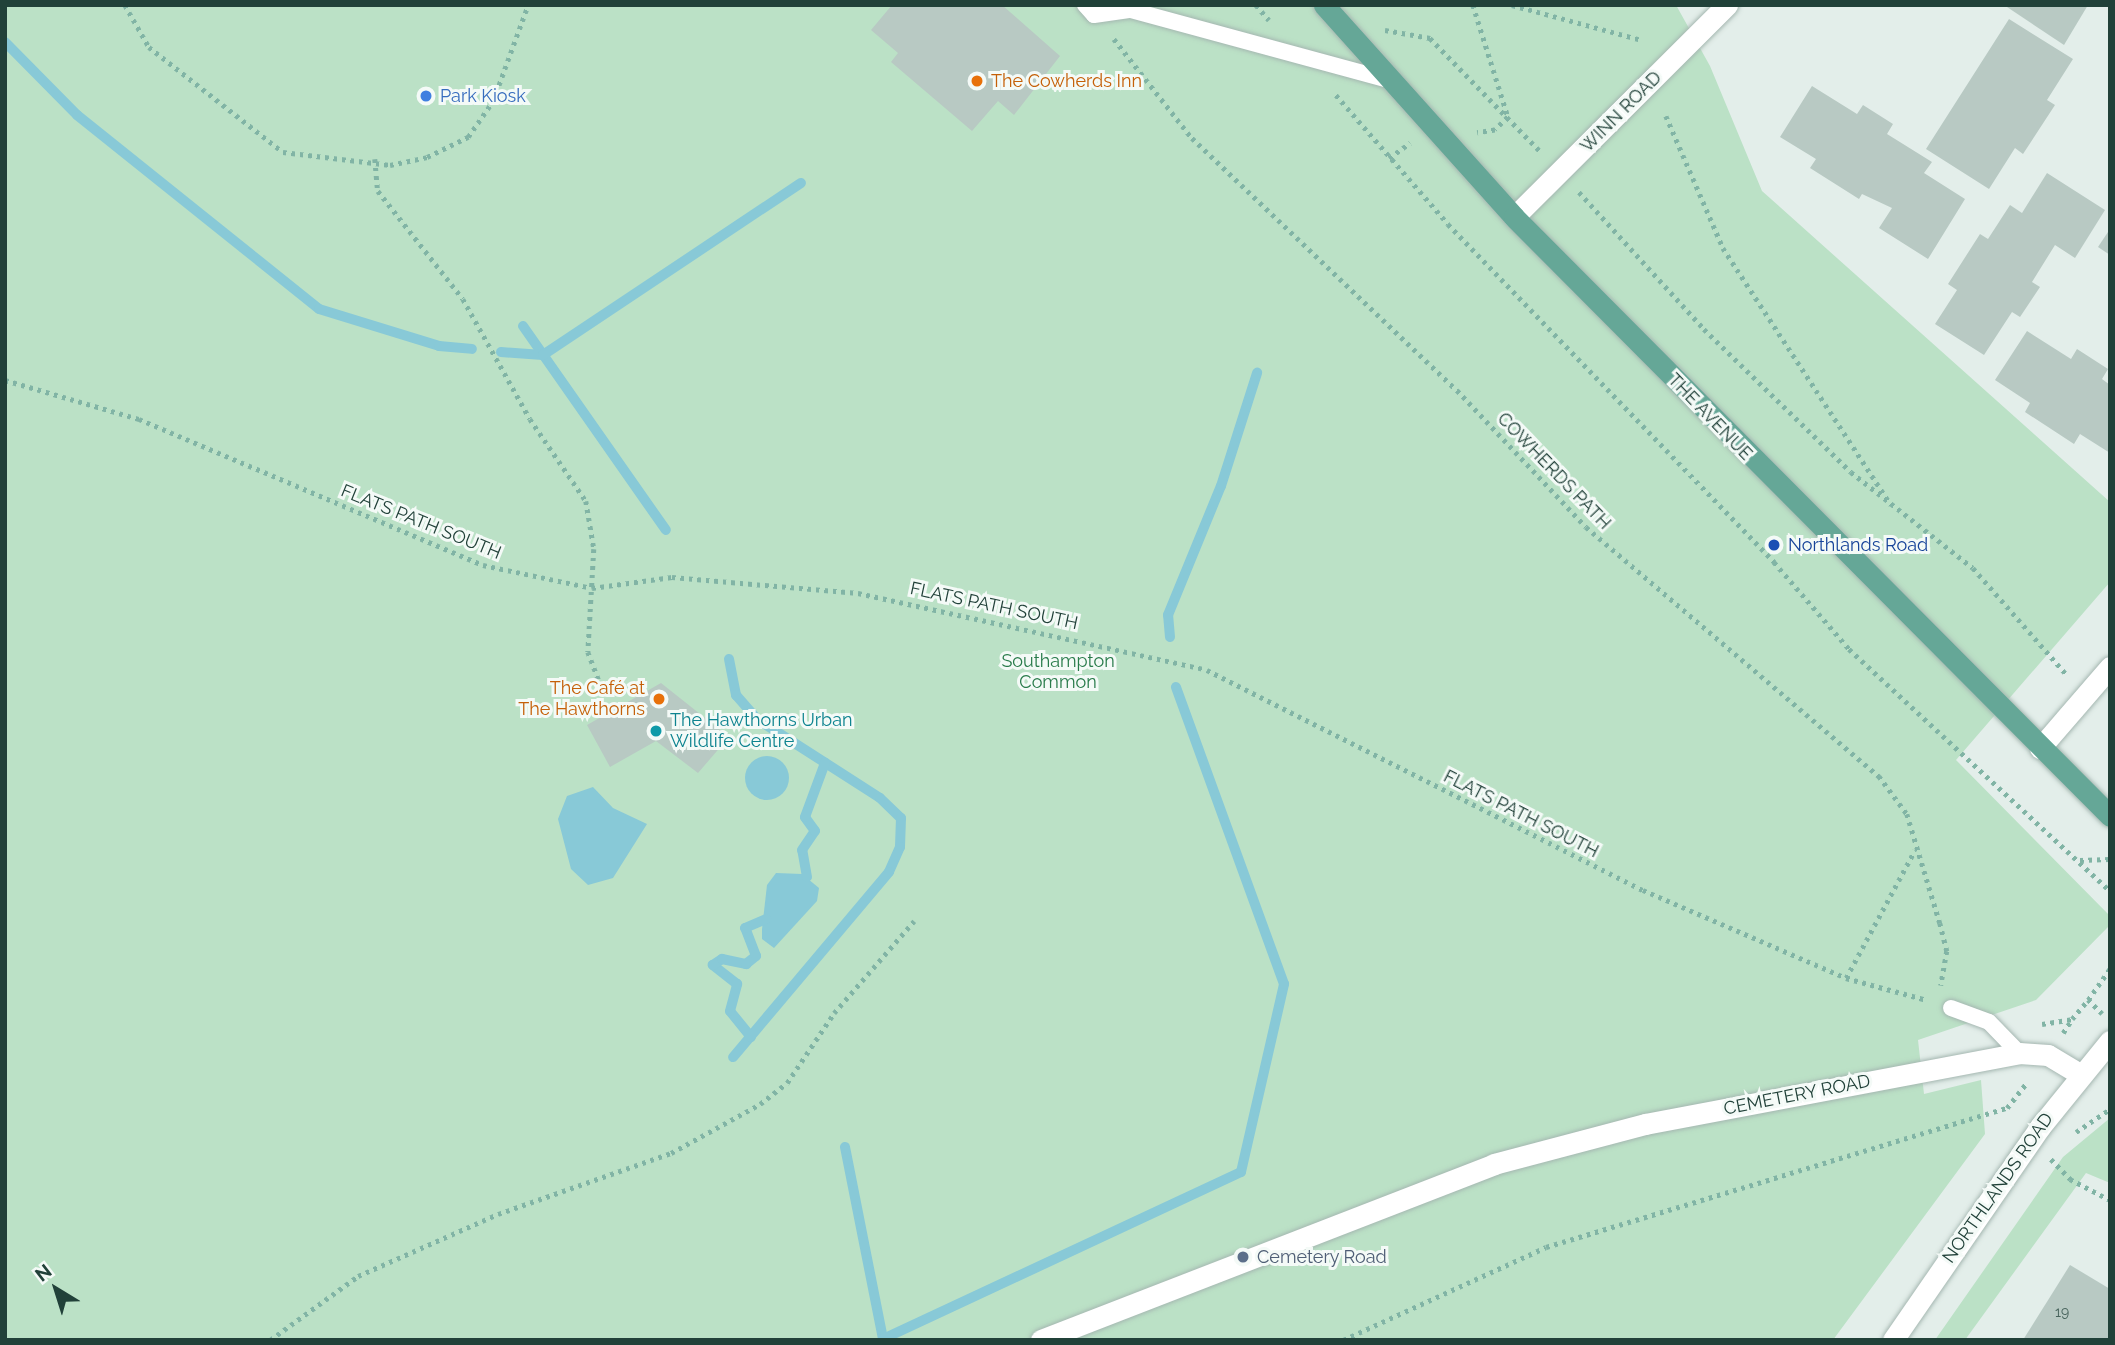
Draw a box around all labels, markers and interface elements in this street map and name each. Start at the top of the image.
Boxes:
street label: WINN ROAD [1576,67,1666,157]
place label: The Cowherds Inn [991,70,1142,92]
marker: The Cowherds Inn [969,73,985,89]
place label: Park Kiosk [440,85,526,107]
marker: Park Kiosk [418,88,434,104]
street label: THE AVENUE [1663,369,1757,465]
street label: COWHERDS PATH [1493,408,1615,534]
street label: FLATS PATH SOUTH [338,480,504,564]
place label: Northlands Road [1788,534,1928,556]
marker: Northlands Road [1766,537,1782,553]
street label: FLATS PATH SOUTH [908,578,1080,634]
park label: Southampton Common [1001,651,1115,694]
place label: The Café at The Hawthorns [518,678,645,720]
marker: The Café at The Hawthorns [651,691,667,707]
place label: The Hawthorns Urban Wildlife Centre [670,710,853,752]
marker: The Hawthorns Urban Wildlife Centre [648,723,664,739]
street label: FLATS PATH SOUTH [1440,766,1602,862]
street label: CEMETERY ROAD [1722,1070,1872,1120]
street label: NORTHLANDS ROAD [1938,1109,2058,1267]
place label: Cemetery Road [1257,1246,1387,1268]
marker: Cemetery Road [1235,1249,1251,1265]
north arrow [21,1254,91,1324]
text: N [31,1259,56,1286]
house number: 19 [2055,1304,2069,1320]

